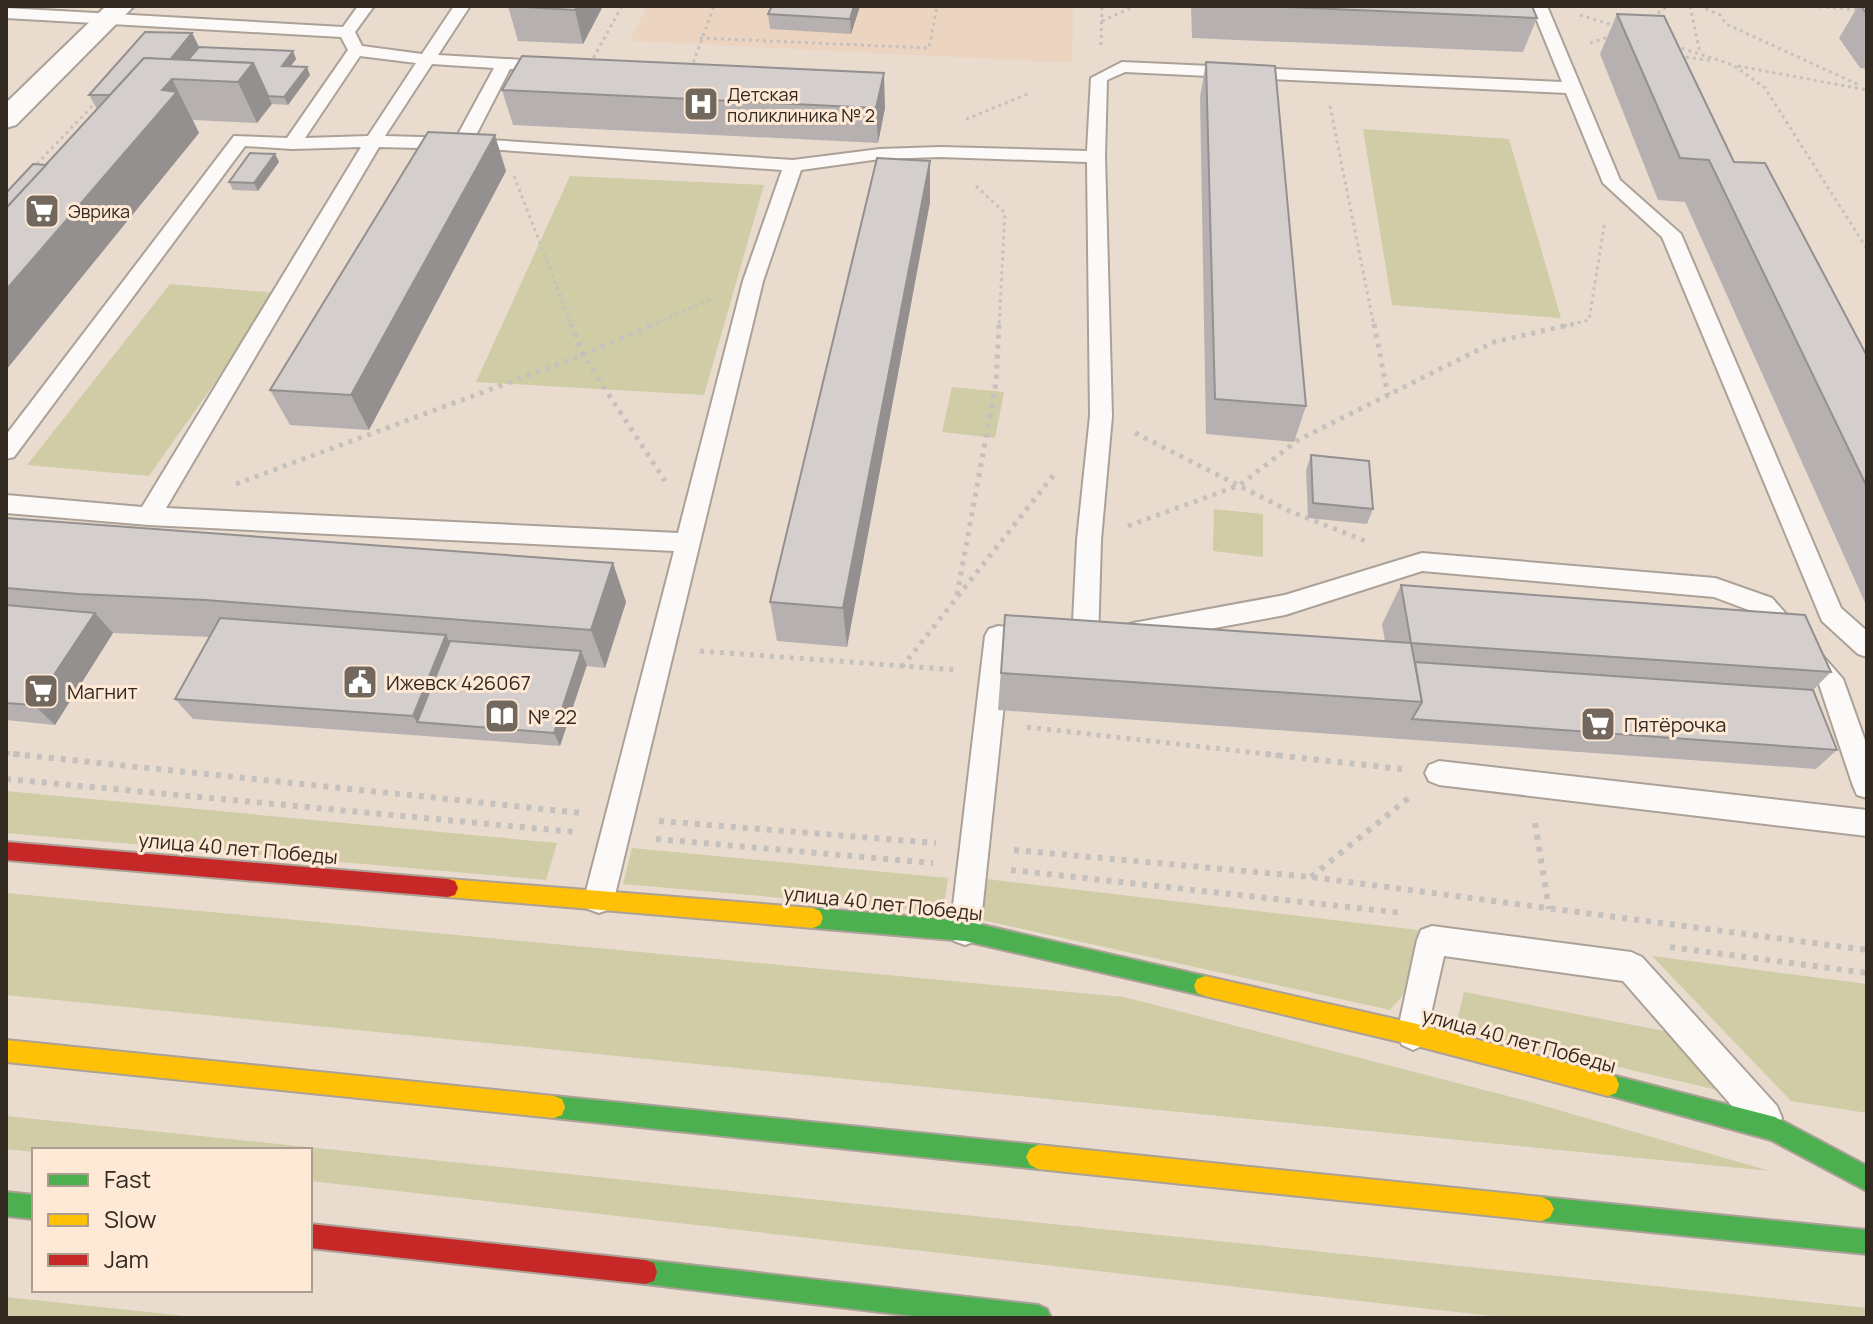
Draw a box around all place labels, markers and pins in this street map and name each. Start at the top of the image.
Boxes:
place label: Детская поликлиника № 2 [727,82,875,127]
hospital icon: Детская поликлиника № 2 [682,85,720,123]
supermarket icon: Эврика [23,192,61,230]
place label: Эврика [68,199,130,223]
public building icon: Ижевск 426067 [341,663,379,701]
place label: Ижевск 426067 [386,669,531,696]
supermarket icon: Магнит [22,672,60,710]
place label: Магнит [67,678,138,705]
library icon: № 22 [483,697,521,735]
place label: № 22 [528,703,577,730]
supermarket icon: Пятёрочка [1579,705,1617,743]
place label: Пятёрочка [1624,711,1726,738]

